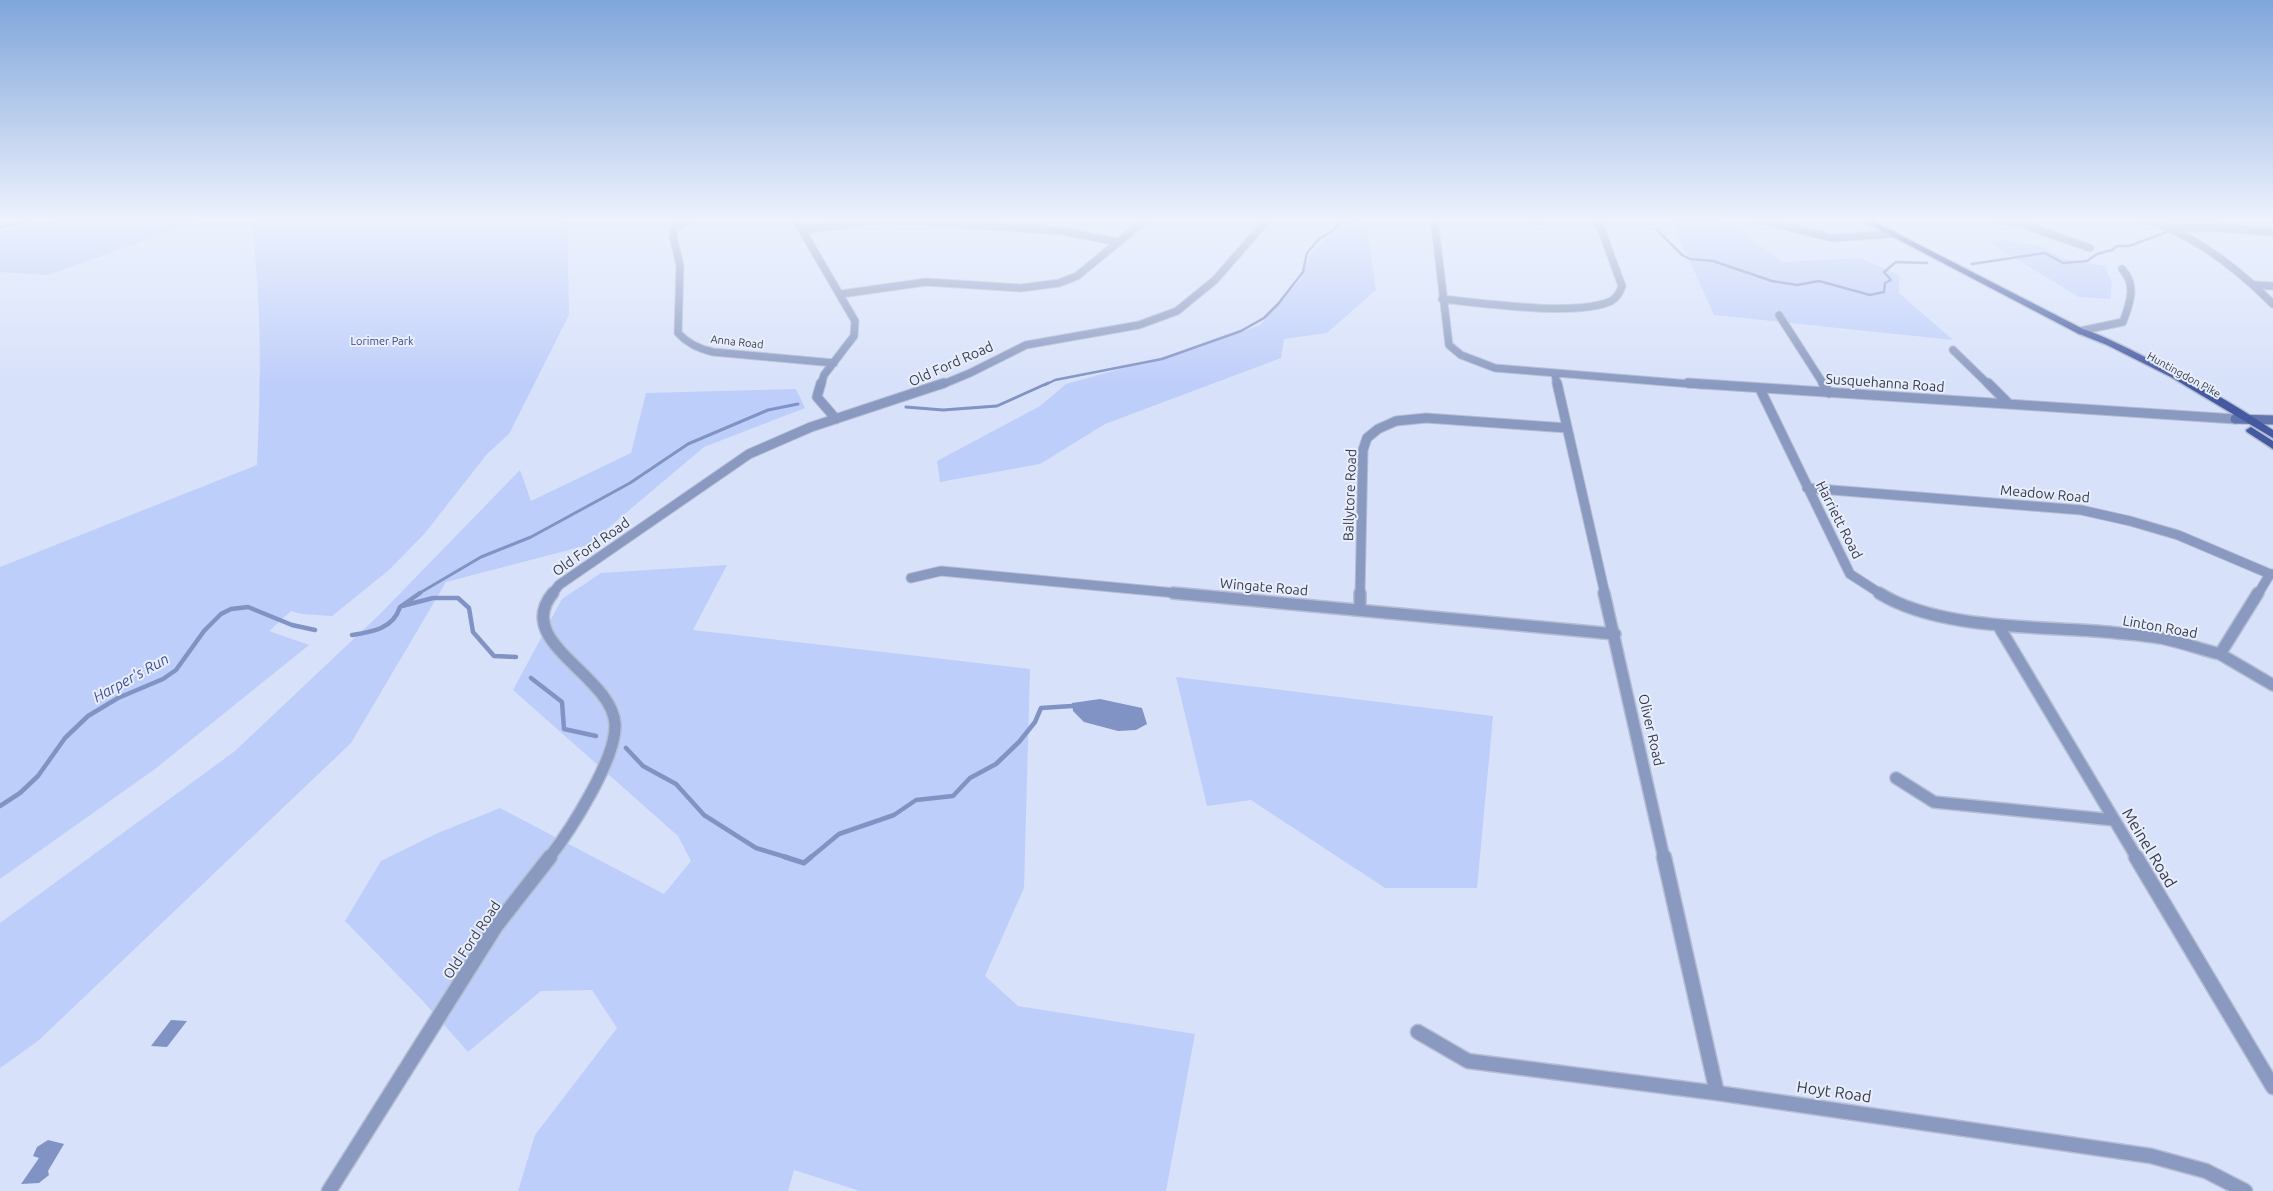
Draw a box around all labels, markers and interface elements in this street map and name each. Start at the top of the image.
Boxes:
street label: Anna Road [710,333,764,351]
park label: Lorimer Park [351,334,413,348]
street label: Old Ford Road [906,338,996,390]
street label: Huntingdon Pike [2145,349,2223,401]
street label: Susquehanna Road [1825,370,1945,396]
street label: Ballytore Road [1340,449,1360,541]
street label: Harriett Road [1812,478,1866,562]
street label: Meadow Road [2000,482,2090,506]
street label: Old Ford Road [549,514,633,580]
street label: Wingate Road [1219,575,1309,599]
street label: Linton Road [2121,612,2199,642]
water label: Harper's Run [90,650,172,706]
street label: Oliver Road [1635,692,1667,768]
street label: Meinel Road [2118,805,2180,891]
street label: Old Ford Road [440,898,504,982]
street label: Hoyt Road [1796,1077,1872,1107]

